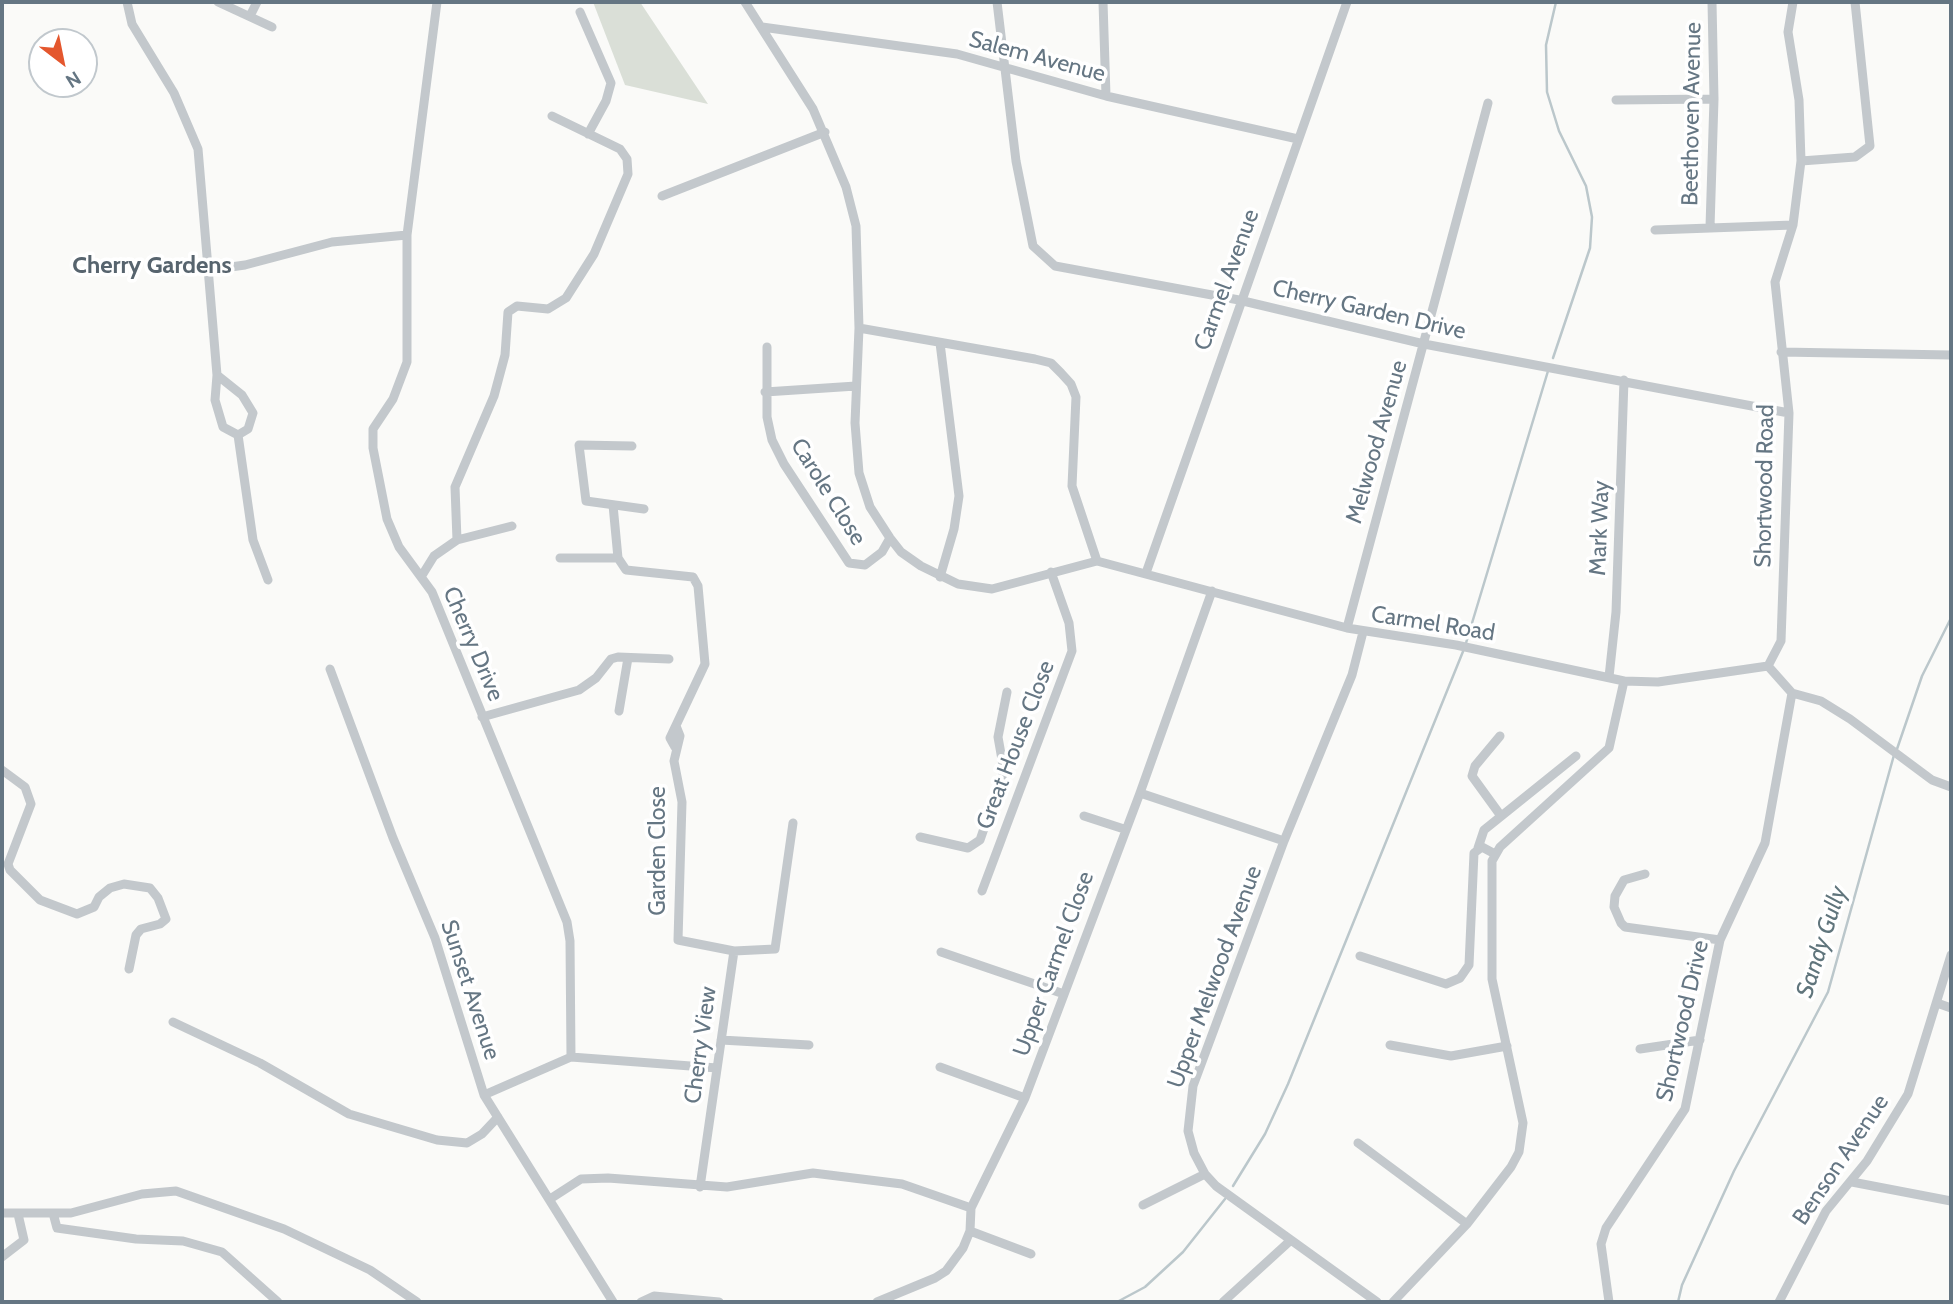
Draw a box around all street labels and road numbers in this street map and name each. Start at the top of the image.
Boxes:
street label: Beethoven Avenue [1677,22,1707,206]
street label: Salem Avenue [966,26,1108,88]
street label: Carmel Avenue [1189,206,1265,354]
street label: Cherry Garden Drive [1270,274,1468,346]
street label: Melwood Avenue [1341,357,1413,527]
street label: Shortwood Road [1750,404,1780,568]
street label: Carole Close [784,434,872,550]
street label: Mark Way [1585,480,1615,576]
street label: Cherry Drive [437,583,509,705]
street label: Carmel Road [1369,601,1497,647]
street label: Great House Close [971,657,1061,833]
street label: Garden Close [644,786,672,916]
street label: Upper Melwood Avenue [1162,862,1268,1092]
street label: Upper Carmel Close [1008,868,1100,1060]
street label: Sunset Avenue [434,917,506,1063]
street label: Shortwood Drive [1651,938,1715,1104]
street label: Cherry View [679,985,723,1105]
street label: Benson Avenue [1787,1089,1895,1231]

